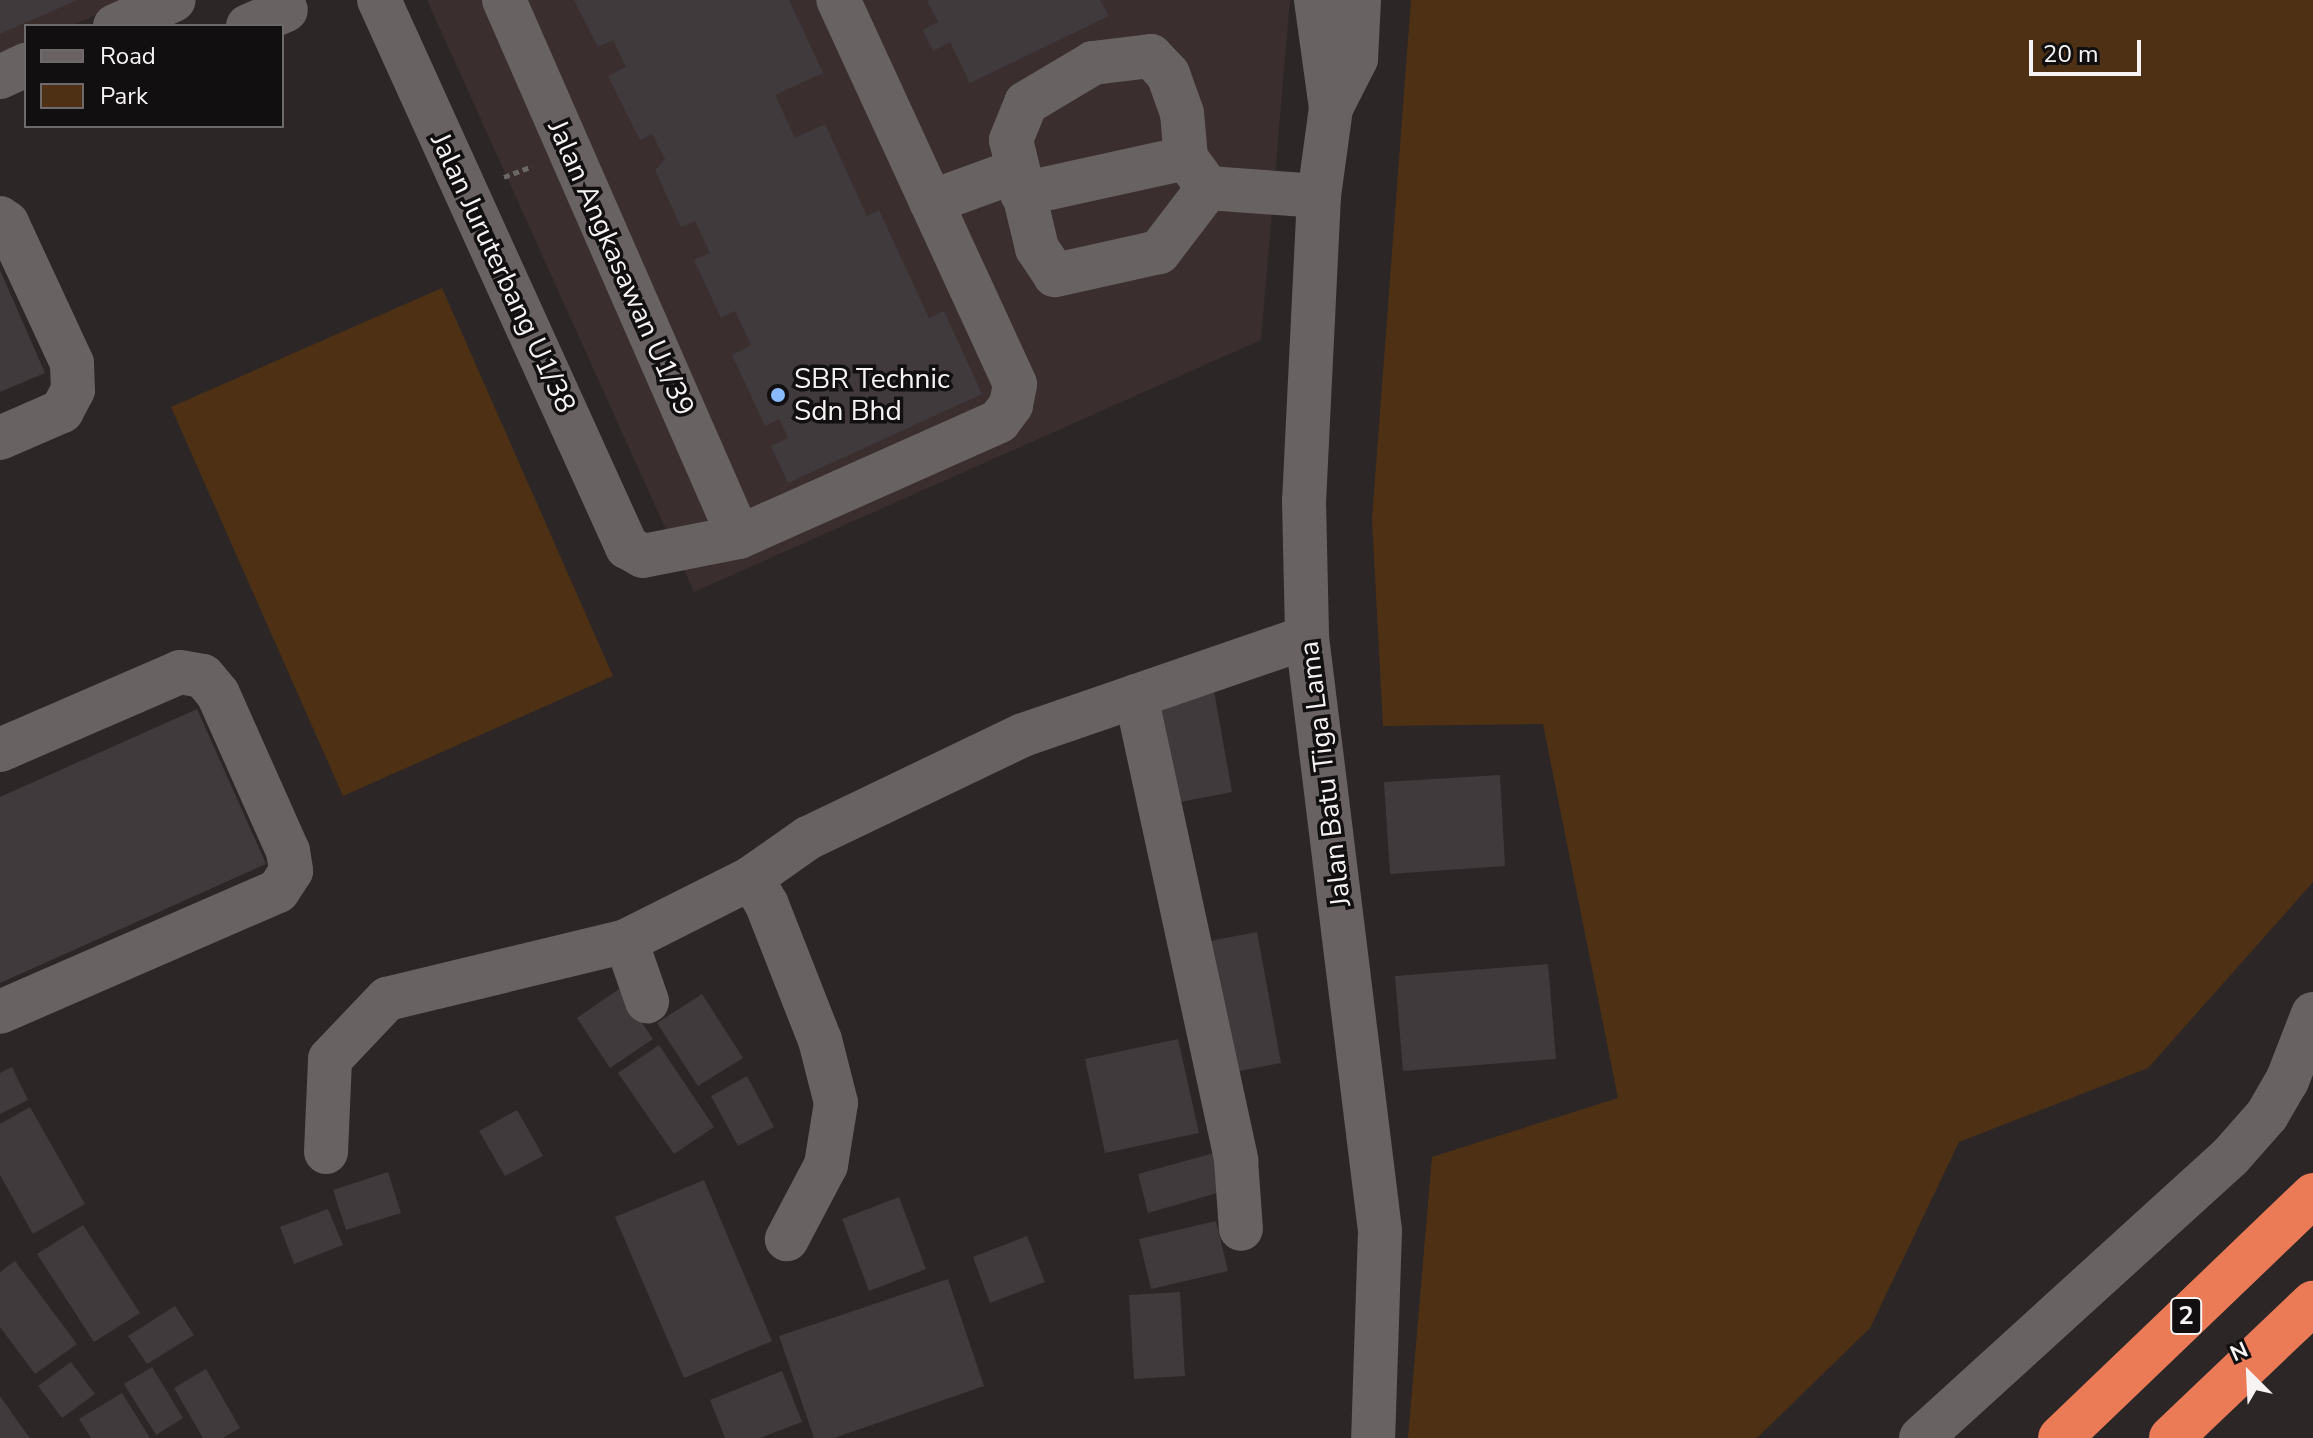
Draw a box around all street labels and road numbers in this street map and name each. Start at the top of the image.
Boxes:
street label: Jalan Angkasawan U1/39 [541,115,701,421]
street label: Jalan Juruterbang U1/38 [423,128,583,418]
street label: Jalan Batu Tiga Lama [1292,639,1358,909]
road number: 2 [2170,1294,2202,1338]

